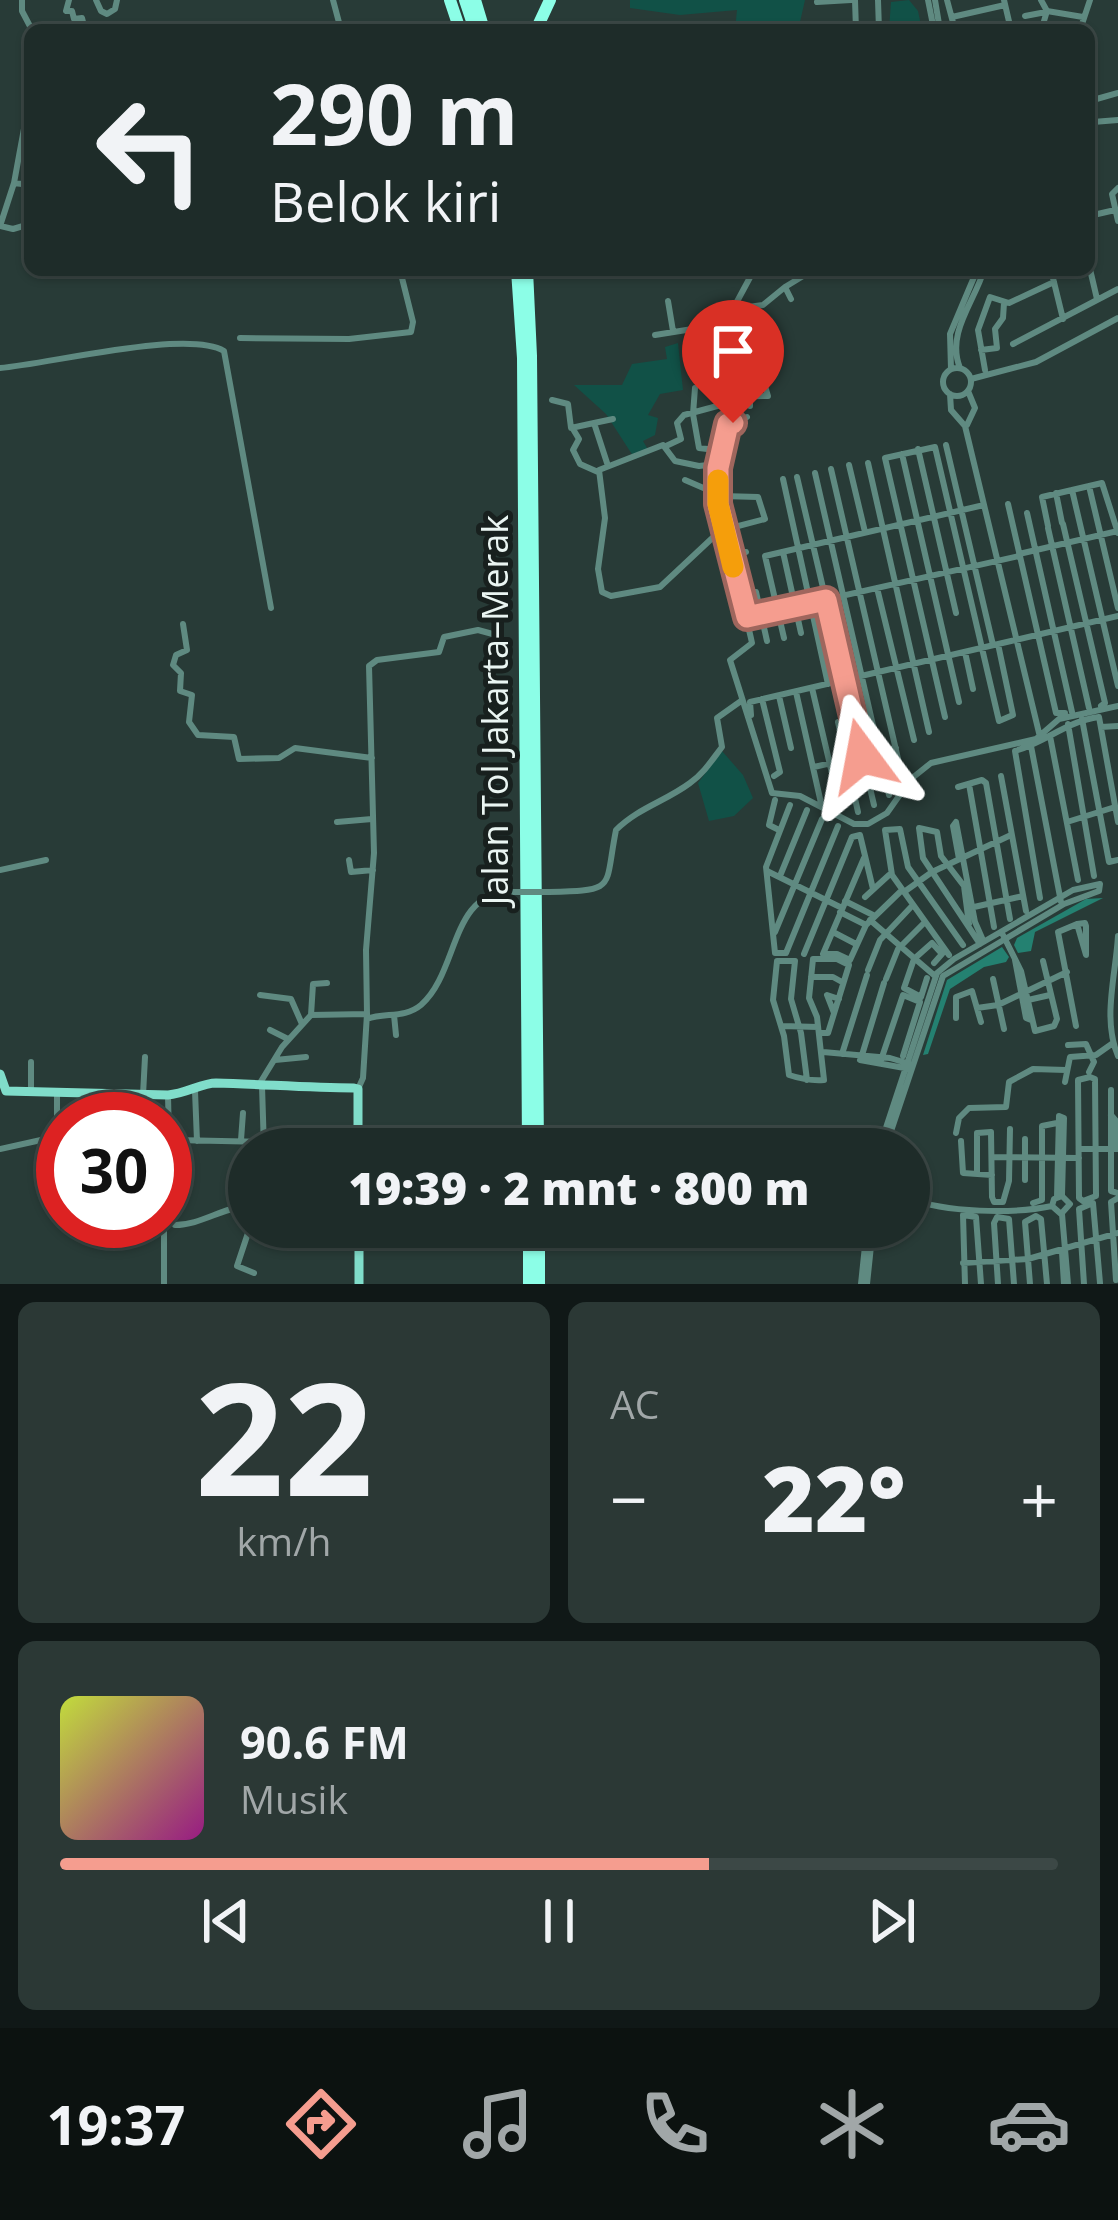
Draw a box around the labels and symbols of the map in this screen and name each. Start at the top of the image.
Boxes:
pin [682,300,784,423]
street label: Jalan Tol Jakarta–Merak [470,515,519,908]
position arrow [799,693,925,819]
speed limit sign: 30 [36,1092,192,1248]

